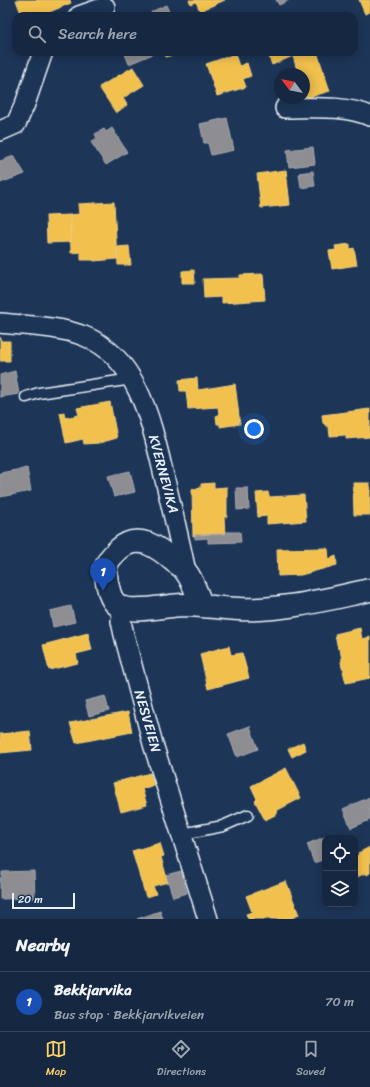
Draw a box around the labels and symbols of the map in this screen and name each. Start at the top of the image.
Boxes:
north arrow [274,68,310,104]
your location [244,419,264,439]
street label: KVERNEVIKA [141,432,186,516]
pin: 1 [90,558,116,591]
street label: NESVEIEN [127,687,168,756]
scale bar [12,891,75,910]

